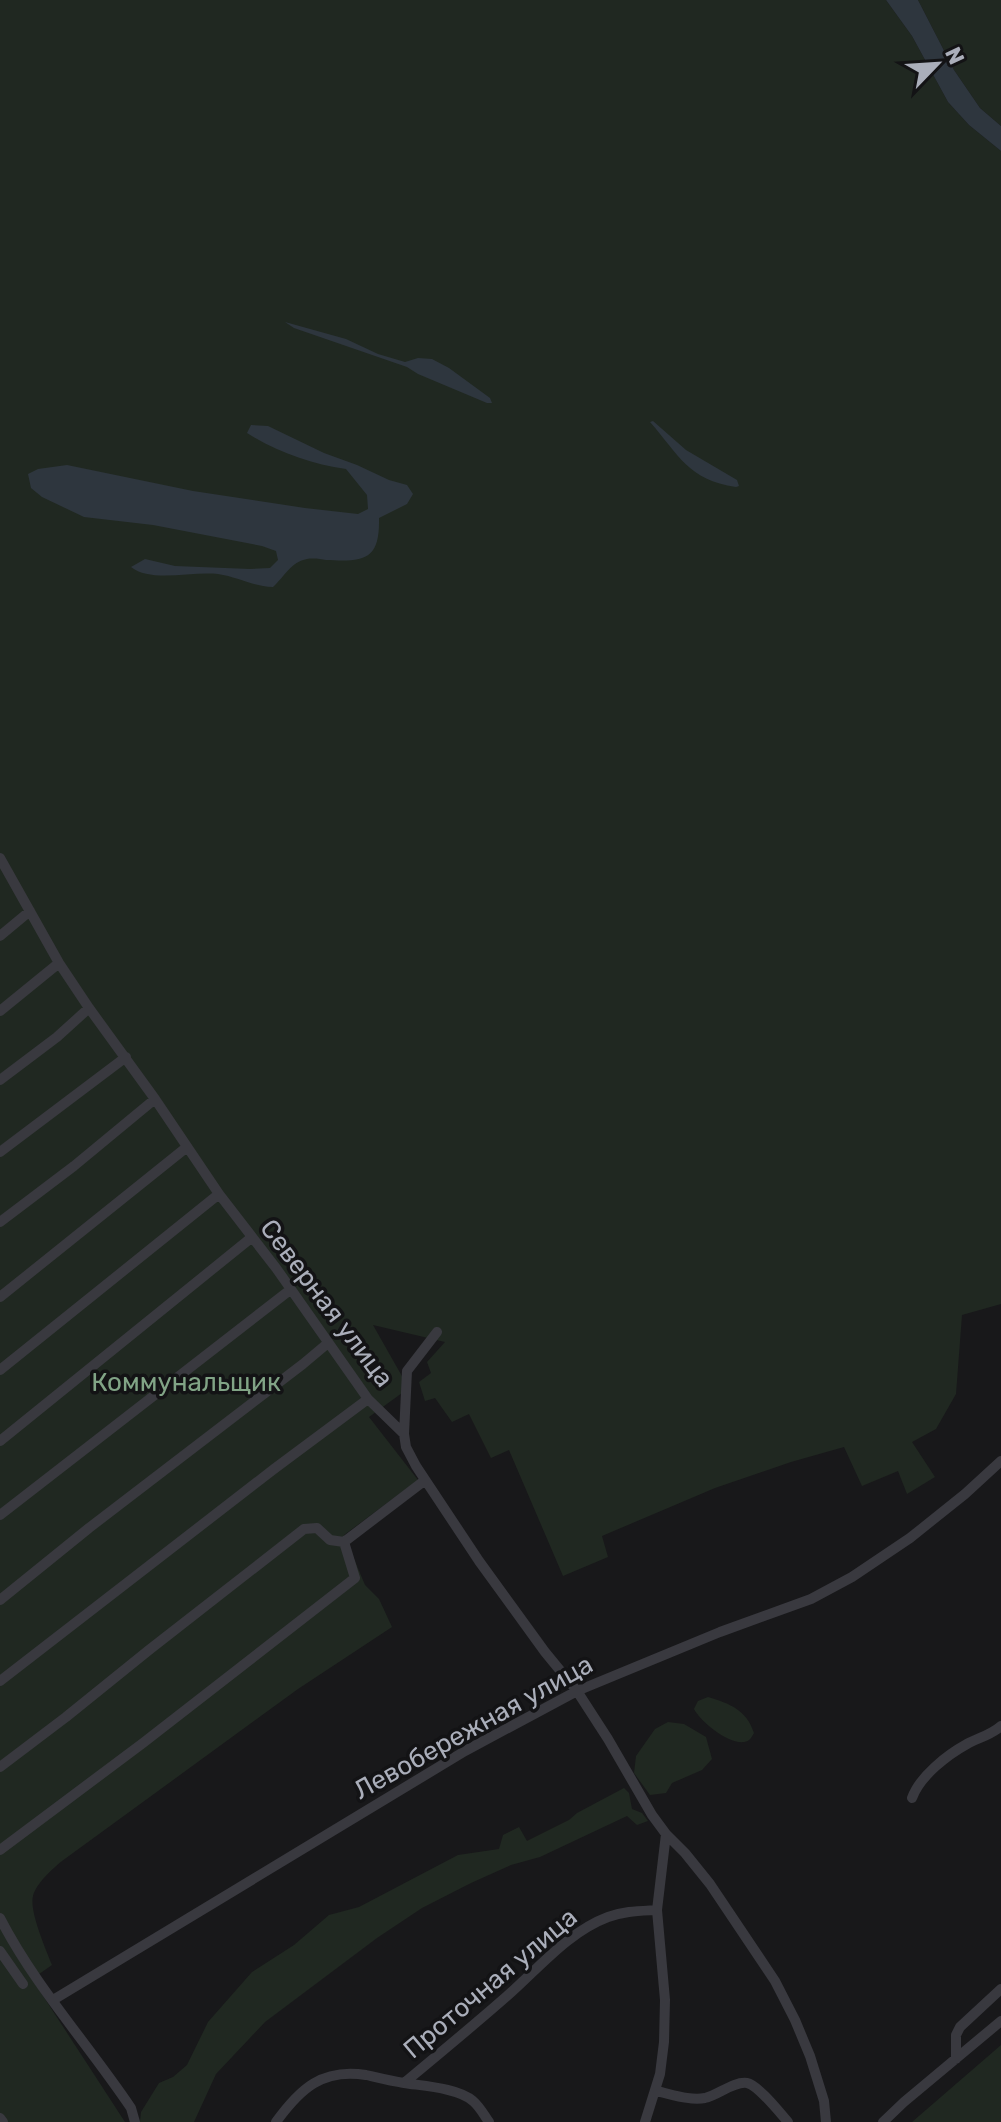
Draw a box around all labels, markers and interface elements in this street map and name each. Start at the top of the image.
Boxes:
north arrow [897,24,977,104]
text: N [939,43,970,69]
street label: Северная улица [253,1213,400,1393]
park label: Коммунальщик [91,1367,281,1398]
street label: Левобережная улица [348,1649,598,1806]
street label: Проточная улица [397,1902,583,2065]

